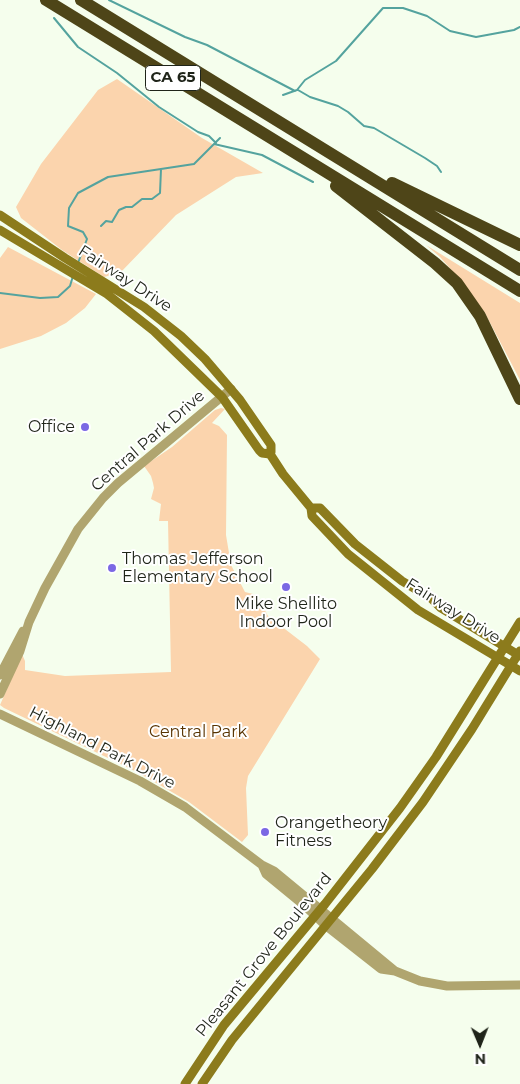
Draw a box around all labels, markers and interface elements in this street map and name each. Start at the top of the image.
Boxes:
road number: CA 65 [146,66,200,90]
street label: Fairway Drive [75,242,175,316]
street label: Central Park Drive [87,386,209,496]
place label: Office [28,417,75,437]
marker: Office [79,421,91,433]
place label: Thomas Jefferson Elementary School [122,549,273,587]
marker: Thomas Jefferson Elementary School [106,562,118,574]
street label: Fairway Drive [402,574,504,648]
marker: Mike Shellito Indoor Pool [280,581,292,593]
place label: Mike Shellito Indoor Pool [235,594,337,632]
street label: Highland Park Drive [26,703,178,793]
park label: Central Park [149,722,247,742]
place label: Orangetheory Fitness [275,813,387,851]
marker: Orangetheory Fitness [259,826,271,838]
street label: Pleasant Grove Boulevard [192,869,336,1041]
north arrow [455,1019,505,1069]
text: N [474,1050,486,1068]

